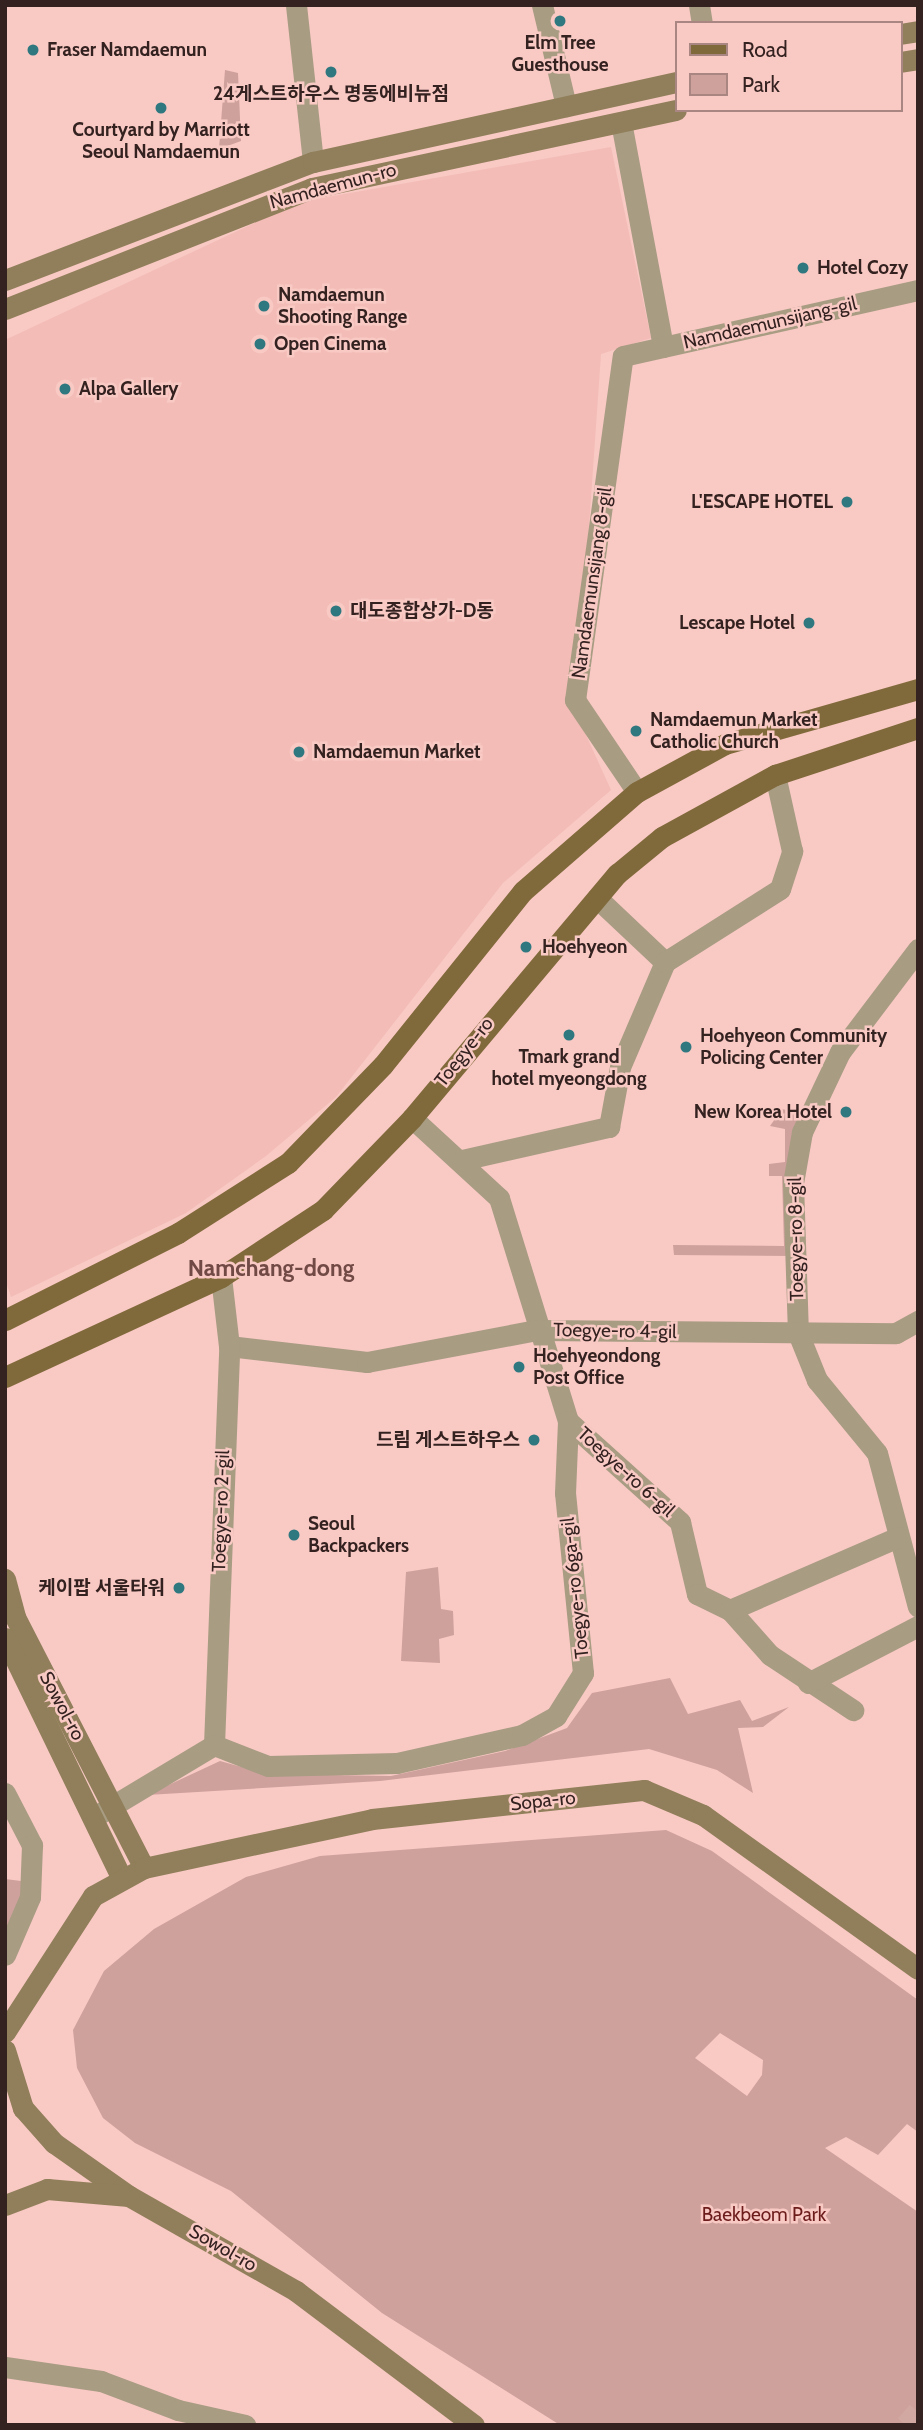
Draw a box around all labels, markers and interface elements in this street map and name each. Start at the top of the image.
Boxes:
marker: Elm Tree Guesthouse [552,13,568,29]
legend [674,21,902,112]
place label: Elm Tree Guesthouse [512,32,608,76]
text: Road [742,37,788,62]
place label: Fraser Namdaemun [47,39,207,61]
marker: Fraser Namdaemun [25,42,41,58]
marker: 24게스트하우스 명동에비뉴점 [323,64,339,80]
text: Park [742,72,780,97]
place label: 24게스트하우스 명동에비뉴점 [213,83,449,105]
marker: Courtyard by Marriott Seoul Namdaemun [153,100,169,116]
place label: Courtyard by Marriott Seoul Namdaemun [72,119,250,163]
street label: Namdaemun-ro [267,158,399,214]
place label: Hotel Cozy [817,257,908,279]
marker: Hotel Cozy [795,260,811,276]
place label: Namdaemun Shooting Range [278,284,407,328]
street label: Namdaemunsijang-gil [681,292,859,354]
marker: Namdaemun Shooting Range [256,298,272,314]
place label: Open Cinema [274,333,387,355]
marker: Open Cinema [252,336,268,352]
place label: Alpa Gallery [79,378,179,400]
marker: Alpa Gallery [57,381,73,397]
street label: Namdaemunsijang 8-gil [567,486,617,680]
place label: L'ESCAPE HOTEL [691,491,833,513]
marker: L'ESCAPE HOTEL [839,494,855,510]
place label: 대도종합상가-D동 [350,600,494,622]
marker: 대도종합상가-D동 [328,603,344,619]
place label: Lescape Hotel [679,612,795,634]
marker: Lescape Hotel [801,615,817,631]
place label: Namdaemun Market Catholic Church [650,709,818,753]
marker: Namdaemun Market Catholic Church [628,723,644,739]
place label: Namdaemun Market [313,741,481,763]
marker: Namdaemun Market [291,744,307,760]
place label: Hoehyeon [542,936,627,958]
marker: Hoehyeon [516,937,536,957]
street label: Toegye-ro [430,1013,498,1091]
place label: Hoehyeon Community Policing Center [700,1025,887,1069]
marker: Tmark grand hotel myeongdong [561,1027,577,1043]
marker: Hoehyeon Community Policing Center [678,1039,694,1055]
place label: Tmark grand hotel myeongdong [491,1046,647,1090]
place label: New Korea Hotel [694,1101,832,1123]
marker: New Korea Hotel [838,1104,854,1120]
street label: Toegye-ro 8-gil [784,1177,808,1301]
district label: Namchang-dong [188,1254,354,1282]
street label: Toegye-ro 4-gil [553,1319,677,1343]
place label: Hoehyeondong Post Office [533,1345,660,1389]
marker: Hoehyeondong Post Office [511,1359,527,1375]
street label: Toegye-ro 6-gil [573,1422,679,1522]
place label: 드림 게스트하우스 [376,1429,520,1451]
marker: 드림 게스트하우스 [526,1432,542,1448]
street label: Toegye-ro 2-gil [207,1450,235,1572]
place label: Seoul Backpackers [308,1513,409,1557]
street label: Toegye-ro 6ga-gil [556,1516,594,1660]
marker: Seoul Backpackers [286,1527,302,1543]
place label: 케이팝 서울타워 [38,1577,165,1599]
marker: 케이팝 서울타워 [171,1580,187,1596]
street label: Sowol-ro [34,1668,90,1744]
street label: Sopa-ro [509,1786,577,1816]
park label: Baekbeom Park [702,2204,826,2226]
street label: Sowol-ro [185,2220,261,2276]

